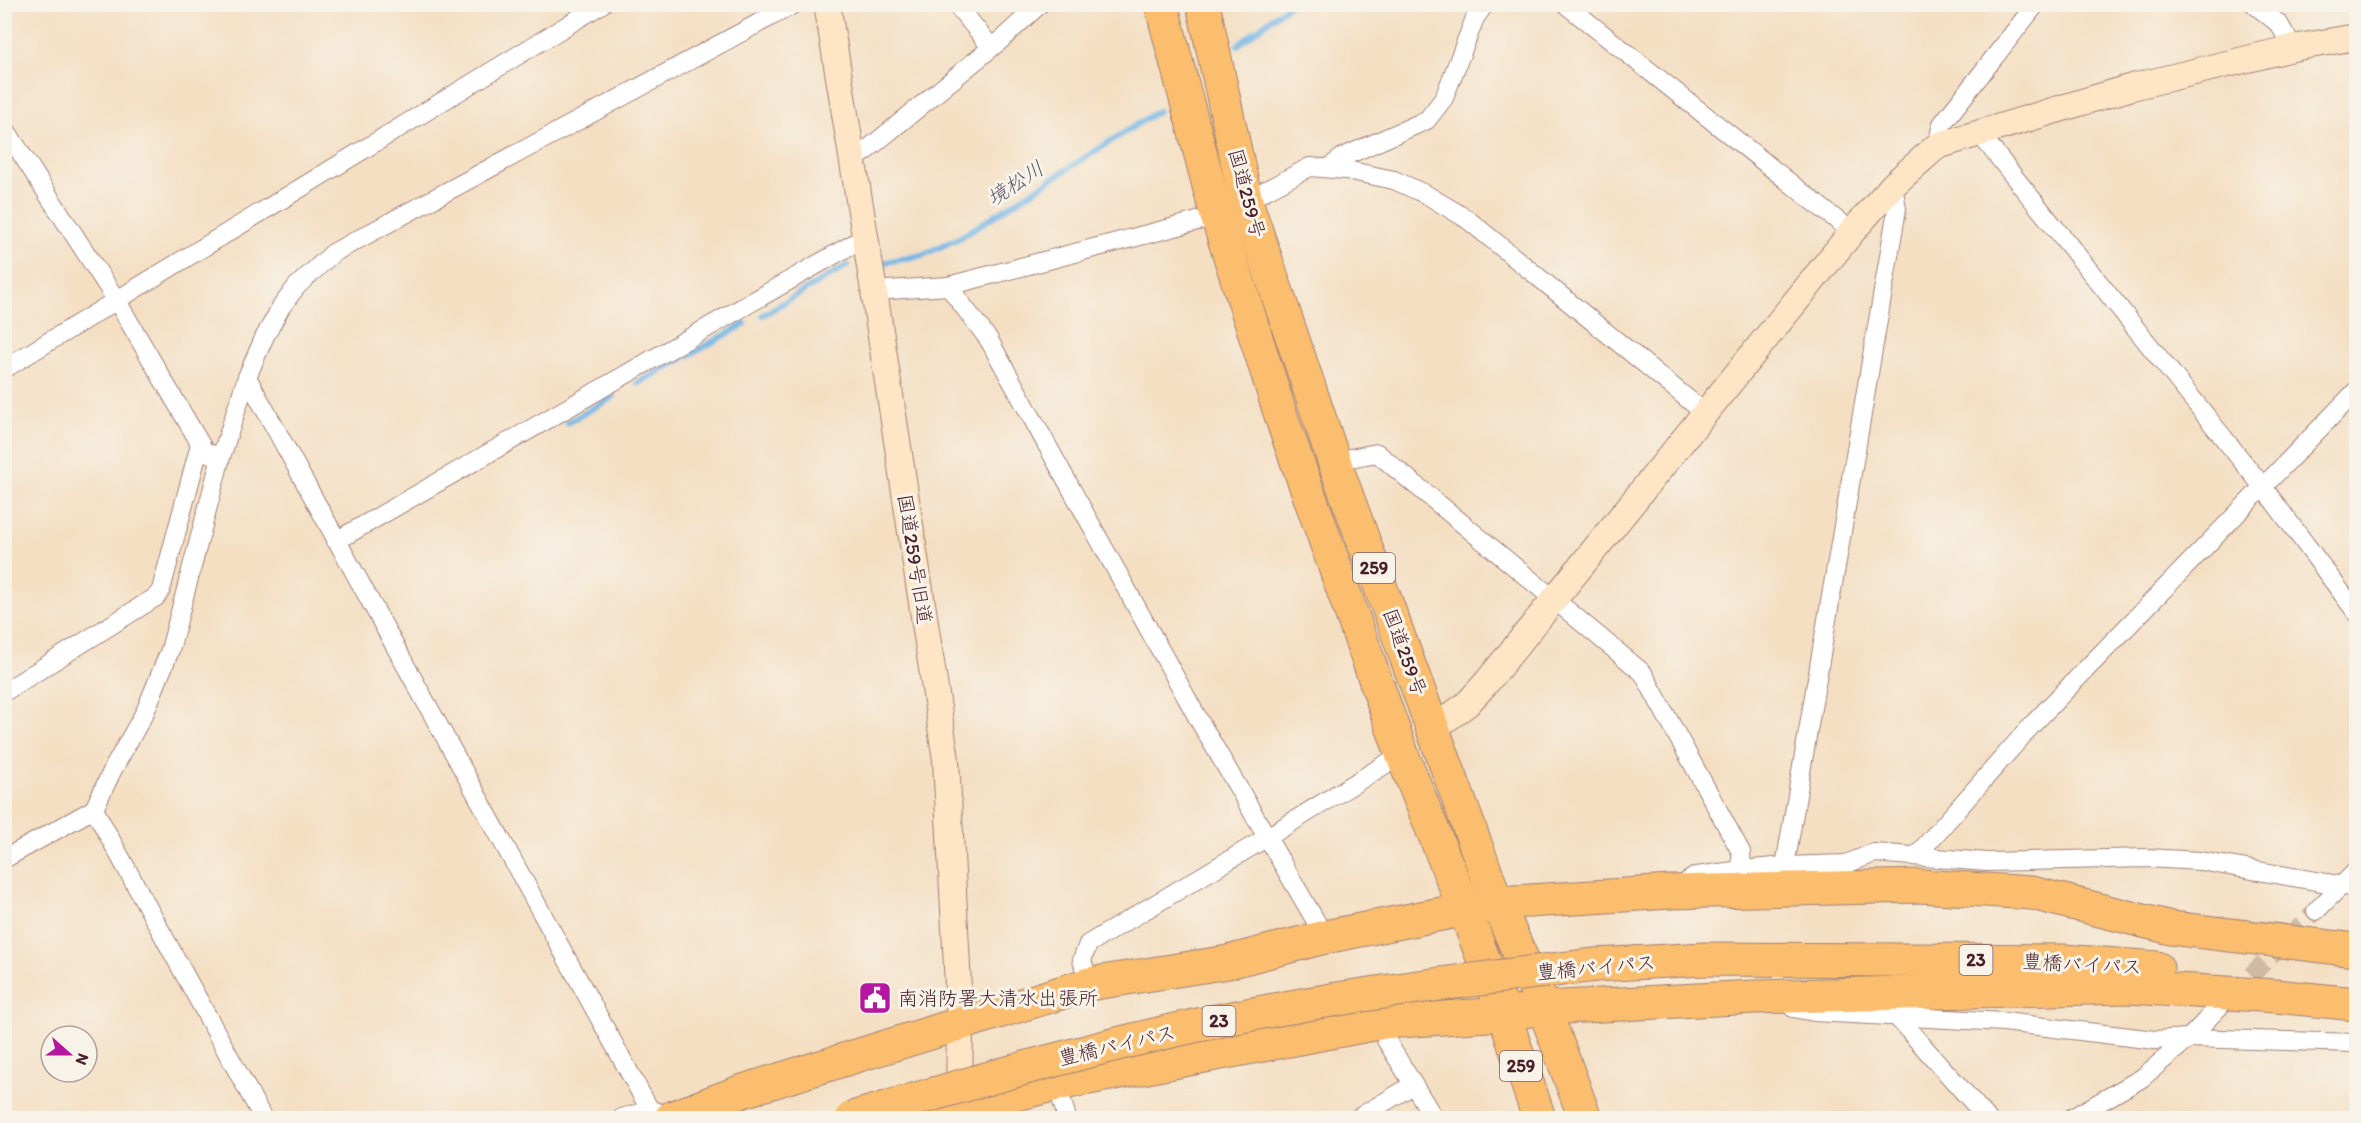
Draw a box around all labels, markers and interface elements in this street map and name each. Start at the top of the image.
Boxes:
street label: 国道259号 [1224,146,1270,240]
water label: 境松川 [982,155,1048,211]
street label: 国道259号旧道 [893,492,937,626]
road number: 259 [1353,553,1395,583]
street label: 国道259号 [1378,605,1432,699]
road number: 23 [1960,945,1992,975]
street label: 豊橋バイパス [2022,949,2142,979]
street label: 豊橋バイパス [1535,950,1657,984]
public building icon: 南消防署大清水出張所 [857,980,893,1016]
place label: 南消防署大清水出張所 [898,986,1098,1010]
road number: 23 [1202,1006,1236,1036]
street label: 豊橋バイパス [1056,1020,1178,1070]
north arrow [39,1024,99,1084]
text: N [72,1051,93,1068]
road number: 259 [1500,1051,1542,1081]

